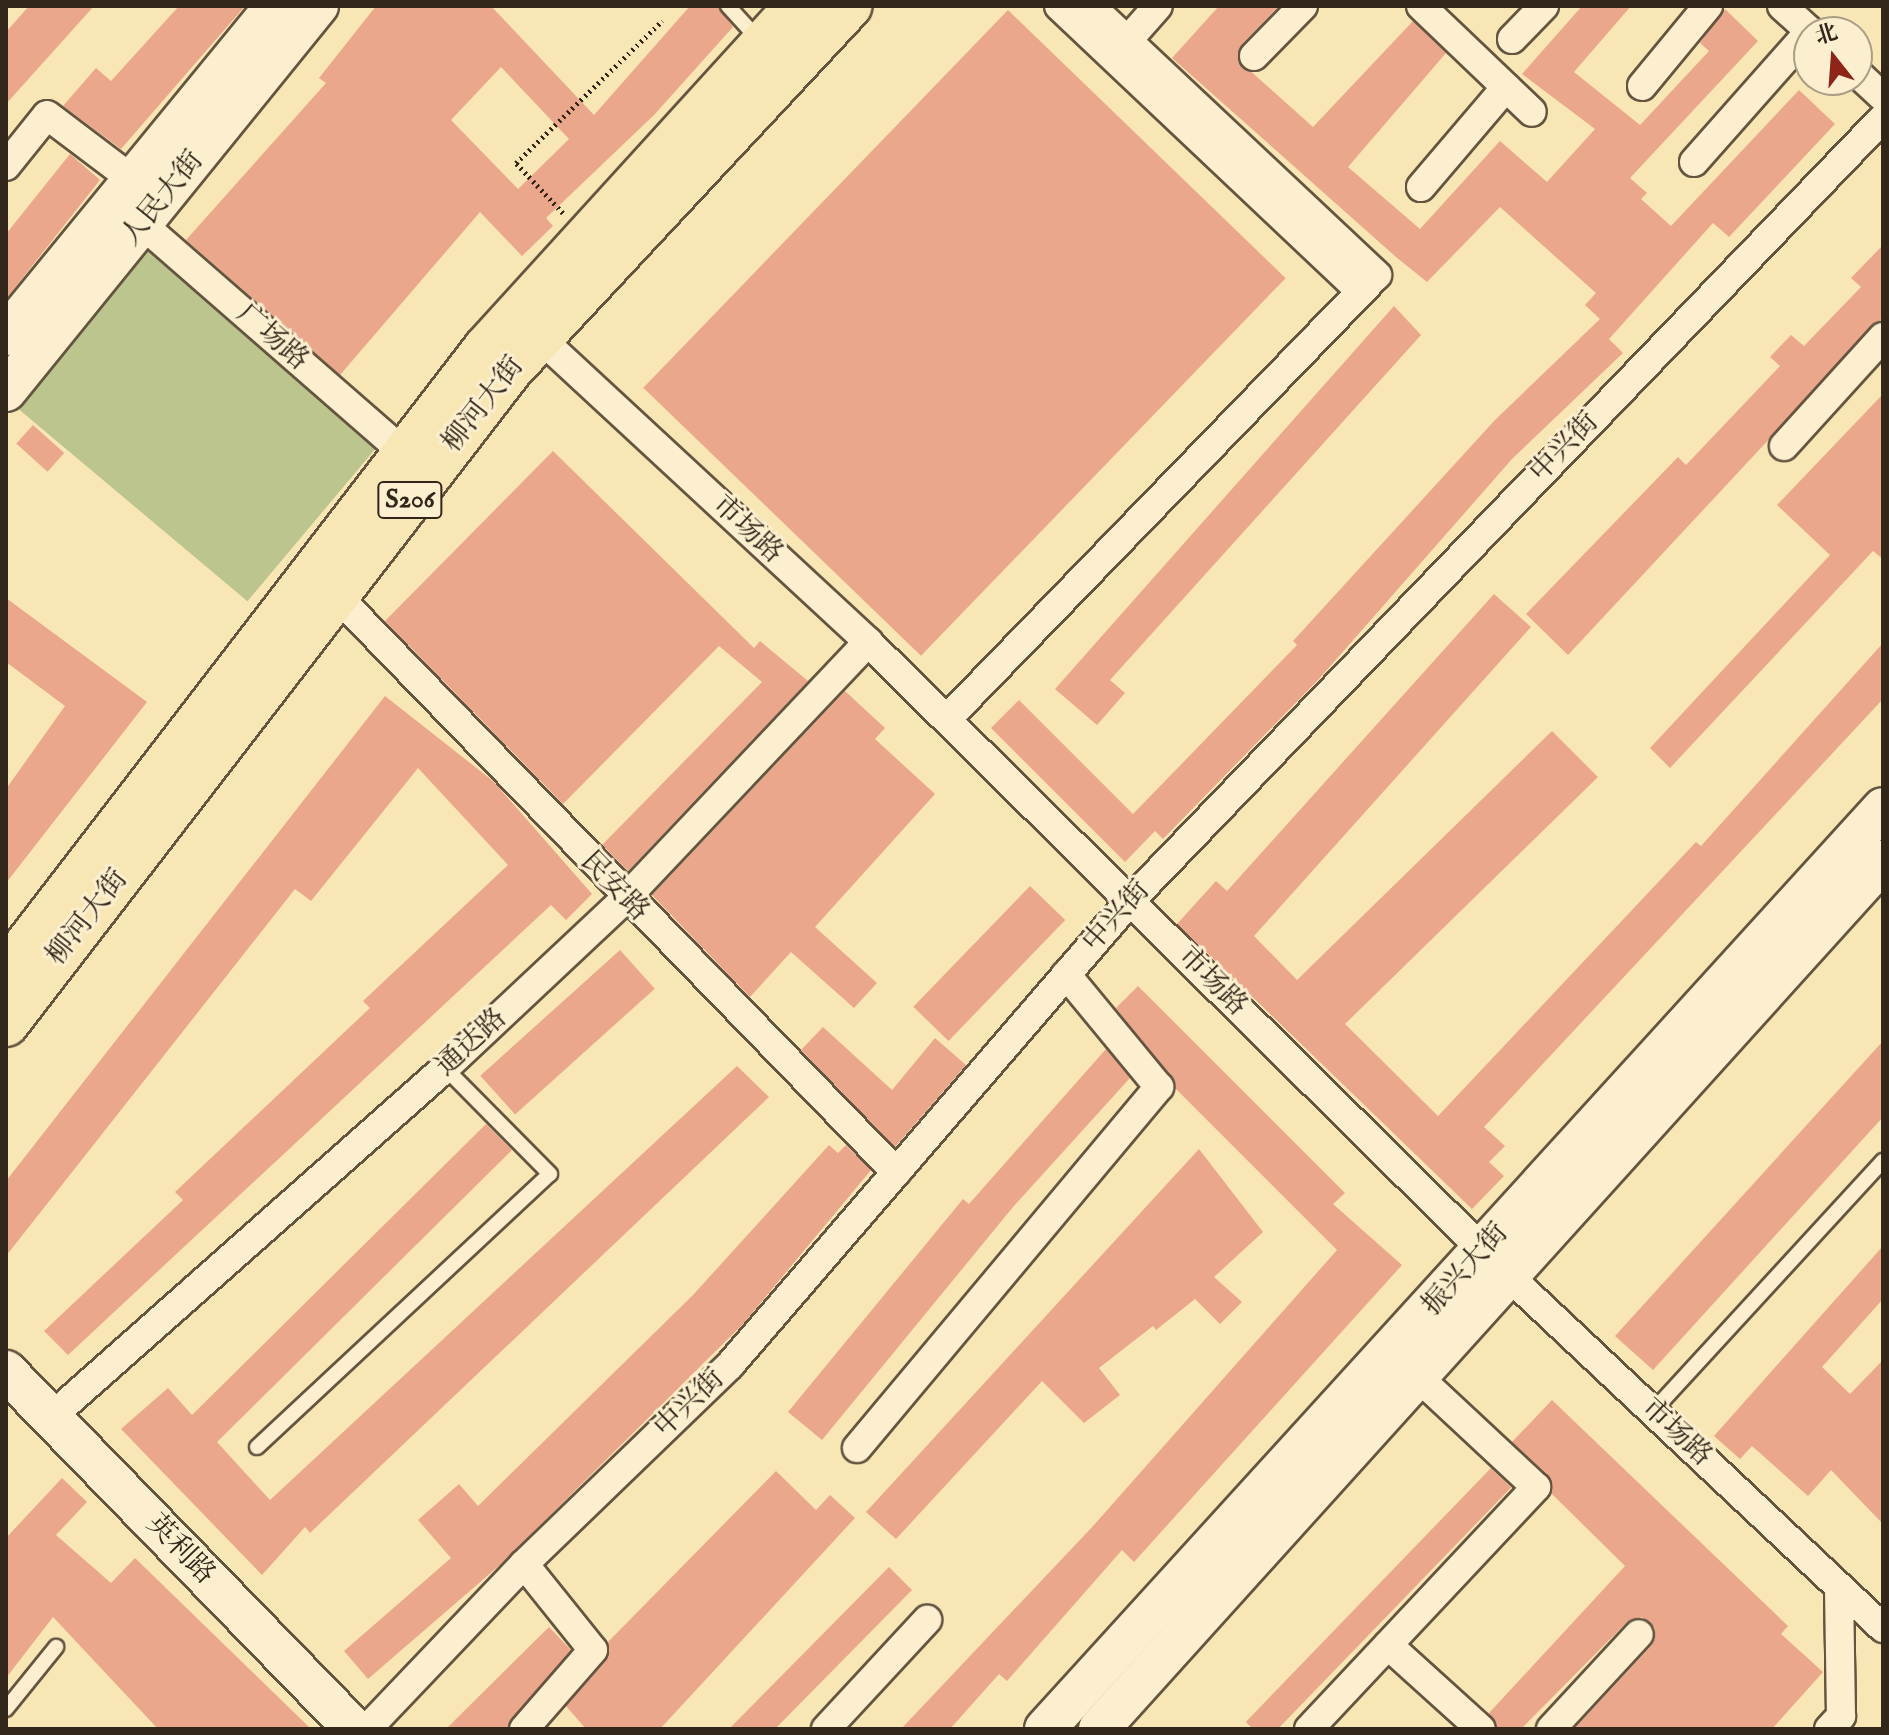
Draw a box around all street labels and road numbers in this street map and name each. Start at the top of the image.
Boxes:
street label: 人民大街 [115,145,211,253]
street label: 广场路 [229,298,315,378]
street label: 柳河大街 [436,351,532,459]
street label: 中兴街 [1524,406,1606,490]
road number: S206 [376,478,444,522]
street label: 市场路 [705,489,789,571]
street label: 民安路 [573,845,655,929]
street label: 柳河大街 [40,864,136,972]
street label: 中兴街 [1076,875,1158,959]
street label: 市场路 [1170,940,1254,1024]
street label: 通达路 [430,1002,514,1084]
street label: 振兴大街 [1416,1217,1516,1323]
street label: 中兴街 [648,1363,732,1445]
street label: 市场路 [1634,1392,1718,1474]
street label: 英利路 [139,1508,221,1592]

